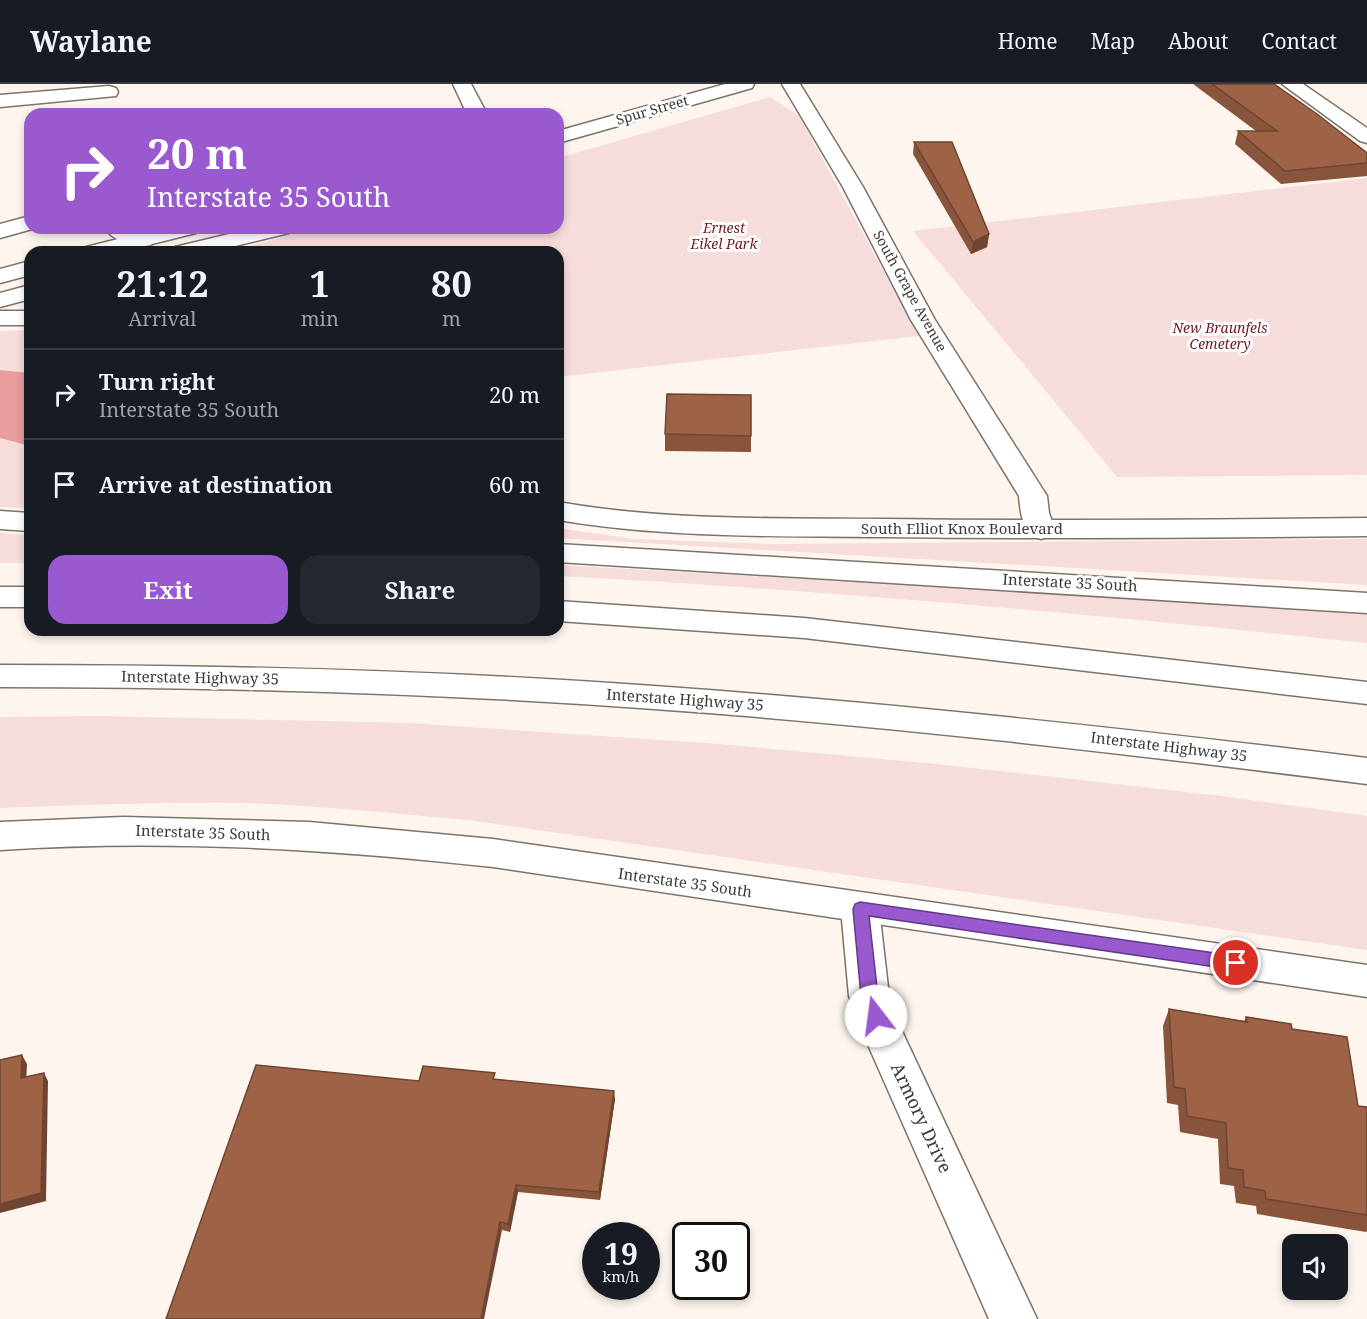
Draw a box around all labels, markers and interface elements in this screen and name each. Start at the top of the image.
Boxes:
text: Waylane [30,22,152,60]
text: Home [998,27,1058,55]
text: Map [1091,27,1135,55]
text: About [1168,27,1229,55]
text: Contact [1262,27,1337,55]
street label: Spur Street [613,90,690,129]
text: 20 m [147,124,247,181]
icon: right [48,132,126,210]
text: Interstate 35 South [147,178,390,215]
park label: Ernest Eikel Park [690,218,758,253]
street label: South Grape Avenue [869,227,952,355]
text: 21:12 [116,259,209,308]
text: 1 [310,259,330,308]
text: 80 [431,259,472,308]
text: Arrival [128,305,197,332]
text: min [301,305,339,332]
text: m [442,305,461,332]
park label: New Braunfels Cemetery [1171,318,1268,353]
text: Turn right [99,366,215,396]
icon: right [48,378,81,411]
text: 20 m [489,379,540,409]
text: Interstate 35 South [99,396,279,423]
icon: arrive [48,468,81,501]
text: Arrive at destination [99,469,333,499]
text: 60 m [489,469,540,499]
street label: South Elliot Knox Boulevard [861,518,1063,538]
button: Exit [48,555,288,624]
button: Share [300,555,540,624]
street label: Interstate 35 South [1002,568,1138,596]
street label: Interstate Highway 35 [121,666,279,688]
street label: Interstate Highway 35 [606,684,764,714]
street label: Interstate Highway 35 [1090,726,1249,766]
street label: Interstate 35 South [135,820,271,844]
street label: Interstate 35 South [617,863,754,901]
pin [1210,937,1261,988]
icon: arrive [1219,946,1252,979]
position arrow [844,984,908,1048]
street label: Armory Drive [886,1058,958,1177]
speed limit sign: 30 [672,1222,750,1300]
text: 19 [604,1233,638,1274]
map controls [1282,1234,1348,1300]
button: sound [1282,1234,1348,1300]
text: km/h [603,1266,639,1286]

